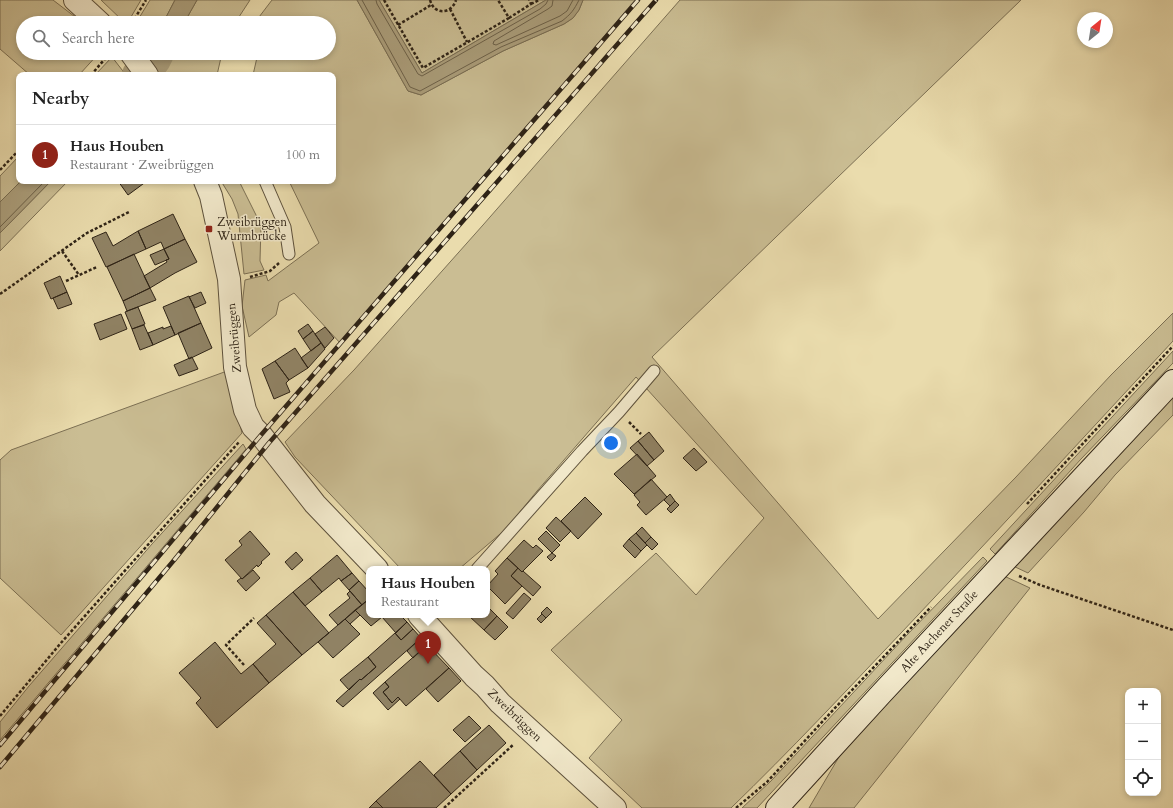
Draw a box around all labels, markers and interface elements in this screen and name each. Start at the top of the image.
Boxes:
north arrow [1077,12,1113,48]
search box [16,16,336,60]
icon: search [30,27,52,49]
text: Search here [62,28,135,48]
text: Nearby [32,87,89,110]
text: Haus Houben [70,136,164,156]
text: 1 [42,146,48,164]
text: 100 m [286,146,320,164]
text: Restaurant · Zweibrüggen [70,156,214,174]
place label: Zweibrüggen Wurmbrücke [216,214,287,244]
marker: Zweibrüggen Wurmbrücke [204,224,214,234]
street label: Zweibrüggen [223,302,245,374]
your location [601,433,621,453]
popup [366,566,490,618]
text: Haus Houben [381,573,475,593]
street label: Alte Aachener Straße [897,586,981,676]
text: Restaurant [381,593,439,611]
pin: 1 [415,631,441,664]
street label: Zweibrüggen [484,685,546,745]
map controls [1125,688,1161,796]
button: + [1125,688,1161,724]
button: − [1125,724,1161,760]
button: locate [1125,760,1161,796]

